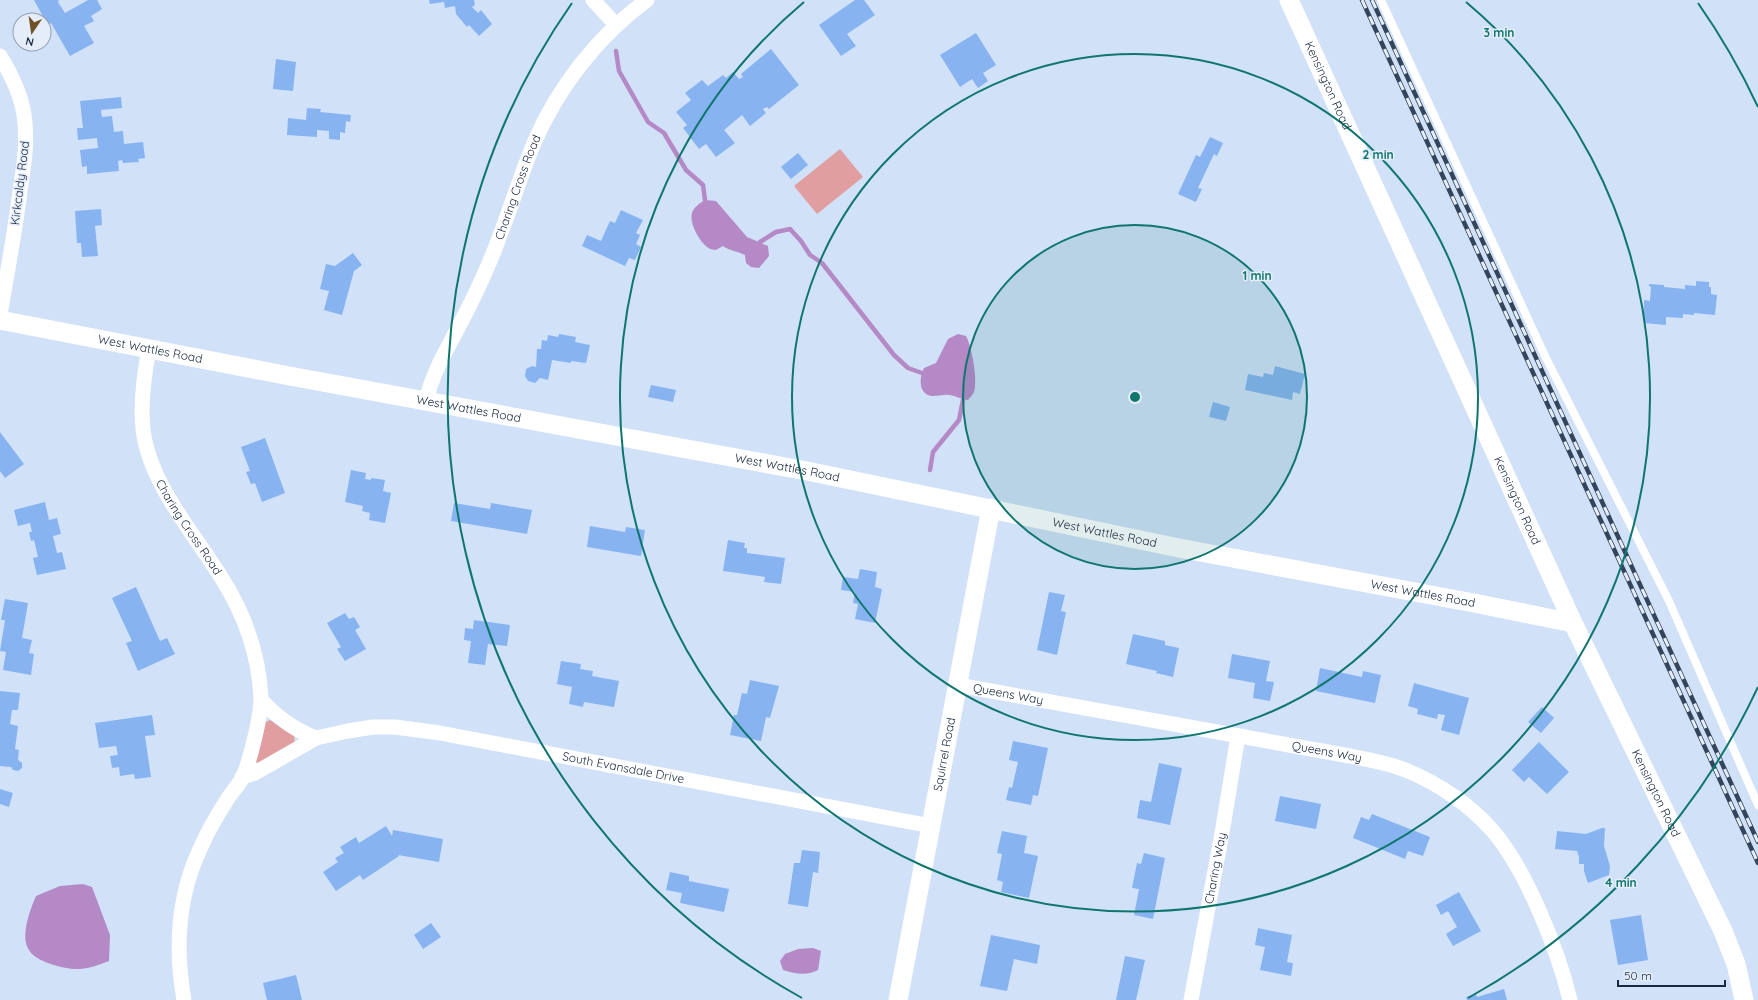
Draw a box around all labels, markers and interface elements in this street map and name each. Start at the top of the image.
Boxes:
north arrow [12,12,52,52]
text: 3 min [1484,25,1514,40]
text: N [24,34,35,49]
street label: Kensington Road [1302,39,1355,132]
street label: Charing Cross Road [491,132,544,242]
street label: Kirkcaldy Road [7,140,32,226]
text: 2 min [1362,147,1394,162]
text: 1 min [1242,268,1272,283]
street label: West Wattles Road [97,331,204,366]
centre of rings [1128,390,1142,404]
street label: West Wattles Road [415,391,522,425]
street label: West Wattles Road [734,450,841,485]
street label: Kensington Road [1491,454,1544,547]
street label: Charing Cross Road [153,477,226,577]
street label: West Wattles Road [1051,514,1158,550]
street label: West Wattles Road [1369,576,1477,610]
street label: Queens Way [972,680,1045,707]
street label: Squirrel Road [930,716,958,793]
street label: Queens Way [1291,738,1363,765]
street label: Kensington Road [1629,747,1684,839]
street label: South Evansdale Drive [561,748,686,786]
street label: Charing Way [1201,831,1229,905]
text: 4 min [1605,875,1637,890]
scale bar [1618,962,1725,988]
text: 50 m [1624,968,1652,983]

